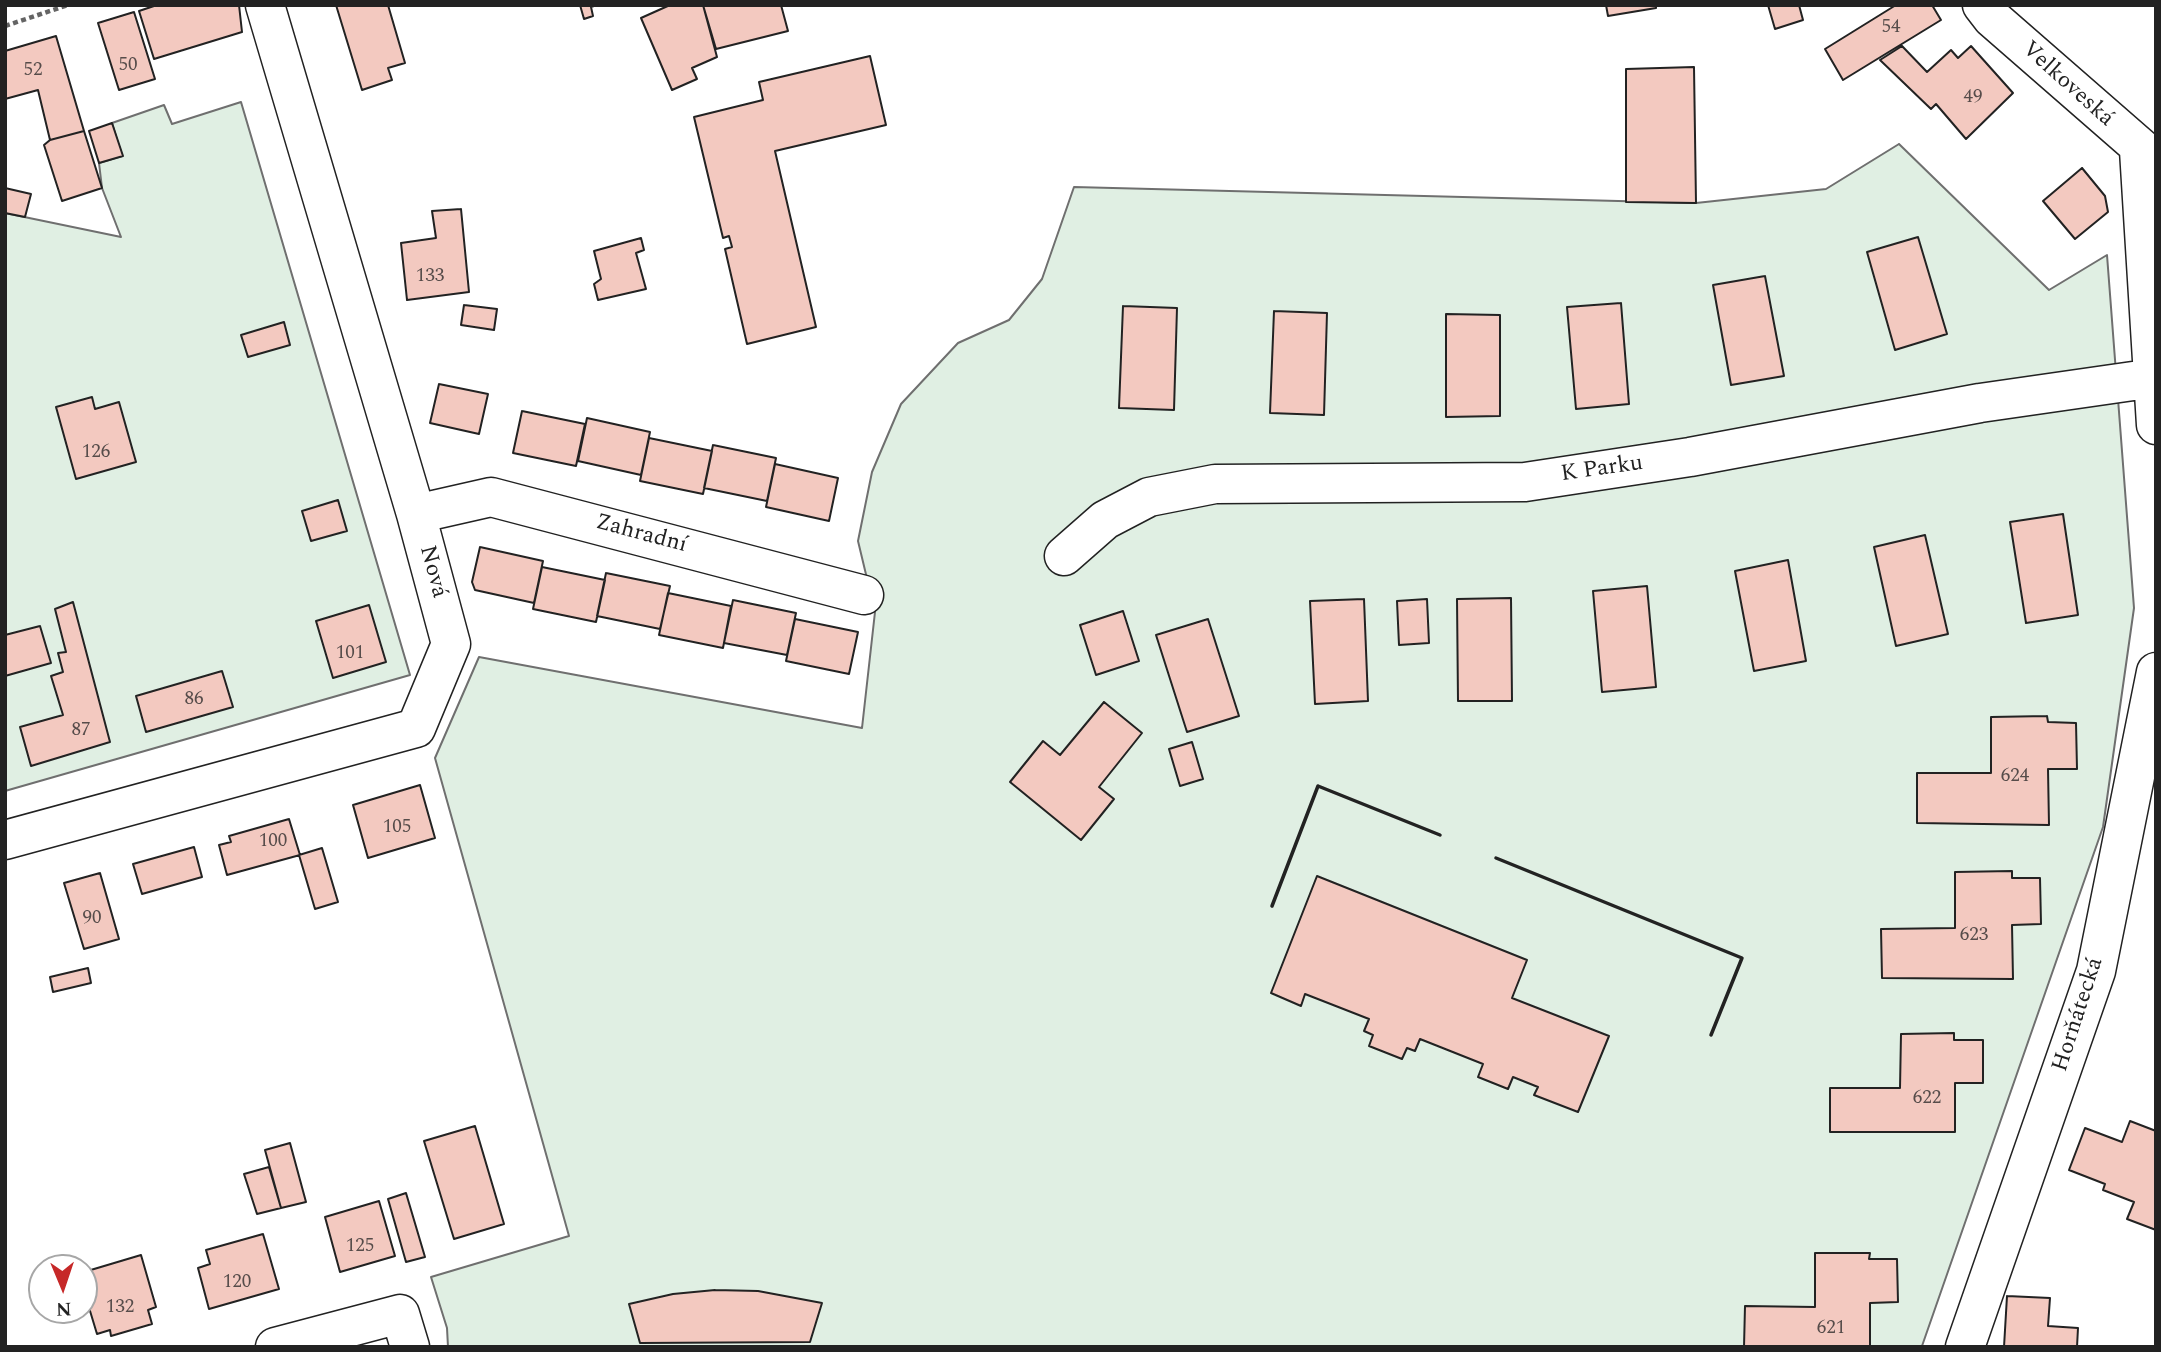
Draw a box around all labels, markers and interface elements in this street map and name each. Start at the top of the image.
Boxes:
house number: 54 [1882,17,1900,39]
street label: Velkoveská [2015,36,2119,134]
house number: 50 [119,55,137,77]
house number: 52 [24,60,42,82]
house number: 49 [1964,87,1982,109]
house number: 133 [416,266,444,288]
house number: 126 [82,442,110,464]
street label: K Parku [1559,451,1645,489]
street label: Zahradní [592,510,690,560]
street label: Nová [412,543,452,601]
house number: 101 [336,643,364,665]
house number: 86 [185,689,203,711]
house number: 87 [72,720,90,742]
house number: 624 [2001,766,2029,788]
house number: 105 [383,817,411,839]
house number: 100 [259,831,287,853]
house number: 90 [83,908,101,930]
house number: 623 [1960,925,1988,947]
street label: Horňátecká [2048,954,2110,1076]
house number: 622 [1913,1088,1941,1110]
house number: 125 [346,1236,374,1258]
north arrow [28,1254,98,1324]
house number: 120 [223,1272,251,1294]
text: N [55,1294,72,1323]
house number: 132 [106,1297,134,1319]
house number: 621 [1817,1318,1845,1340]

